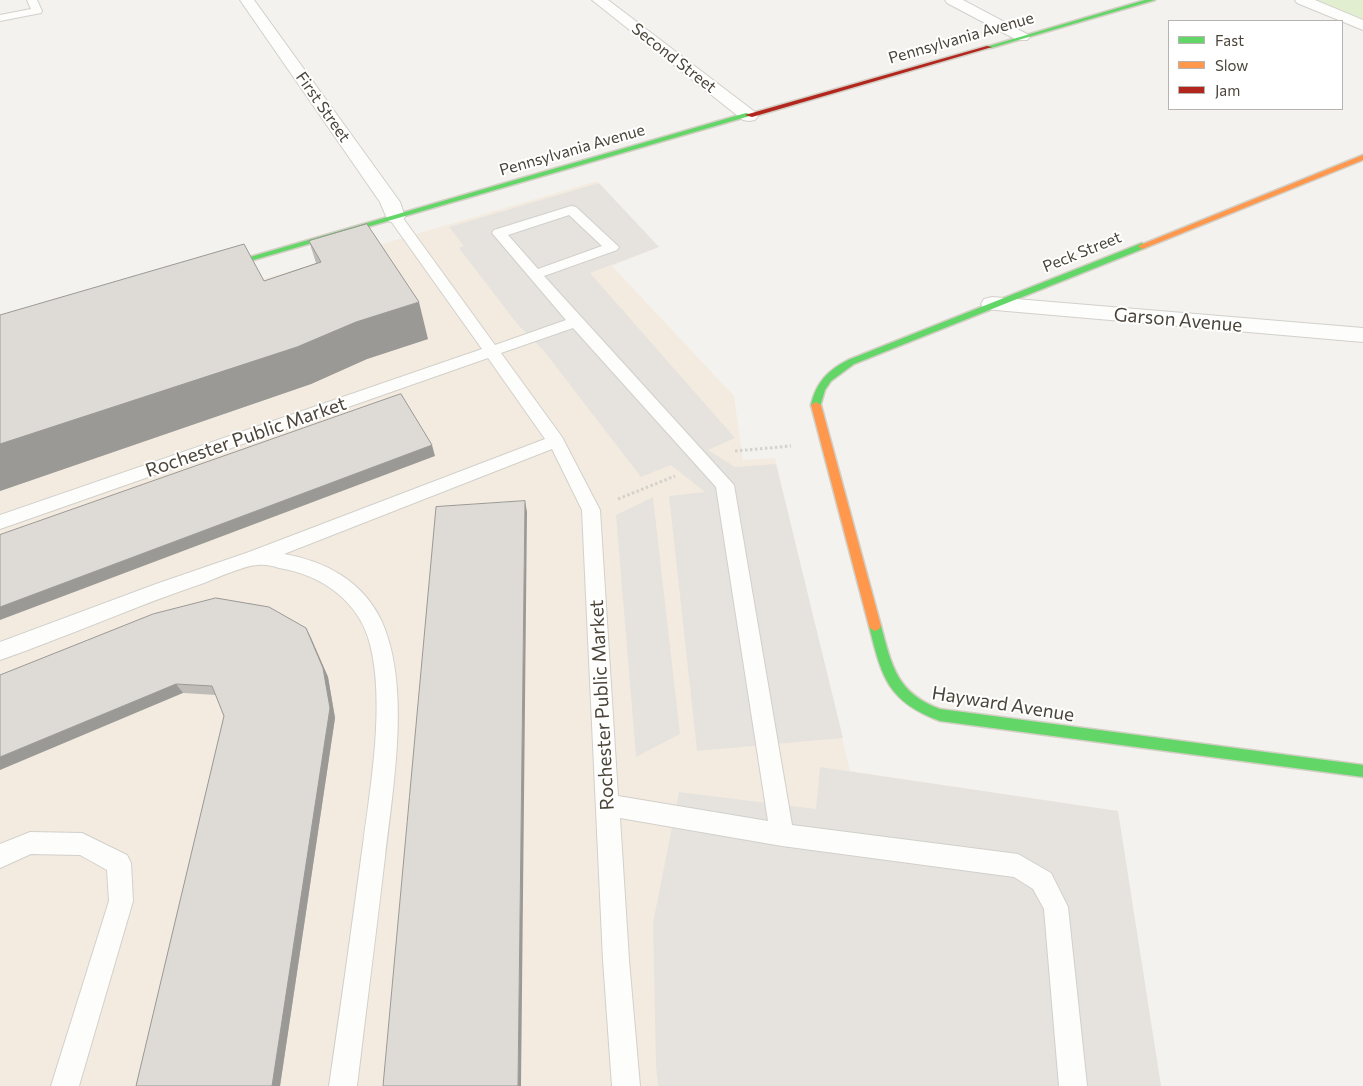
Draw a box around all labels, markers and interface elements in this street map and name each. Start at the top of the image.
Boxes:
street label: Pennsylvania Avenue [886,8,1036,68]
street label: Second Street [628,19,720,97]
legend [1168,20,1343,110]
text: Fast [1215,31,1244,49]
text: Slow [1215,56,1248,74]
street label: First Street [292,68,354,146]
text: Jam [1215,81,1240,99]
street label: Pennsylvania Avenue [497,120,647,180]
street label: Peck Street [1040,228,1124,276]
street label: Garson Avenue [1113,303,1243,337]
street label: Rochester Public Market [143,392,349,482]
street label: Rochester Public Market [585,599,619,811]
street label: Hayward Avenue [930,681,1076,727]

